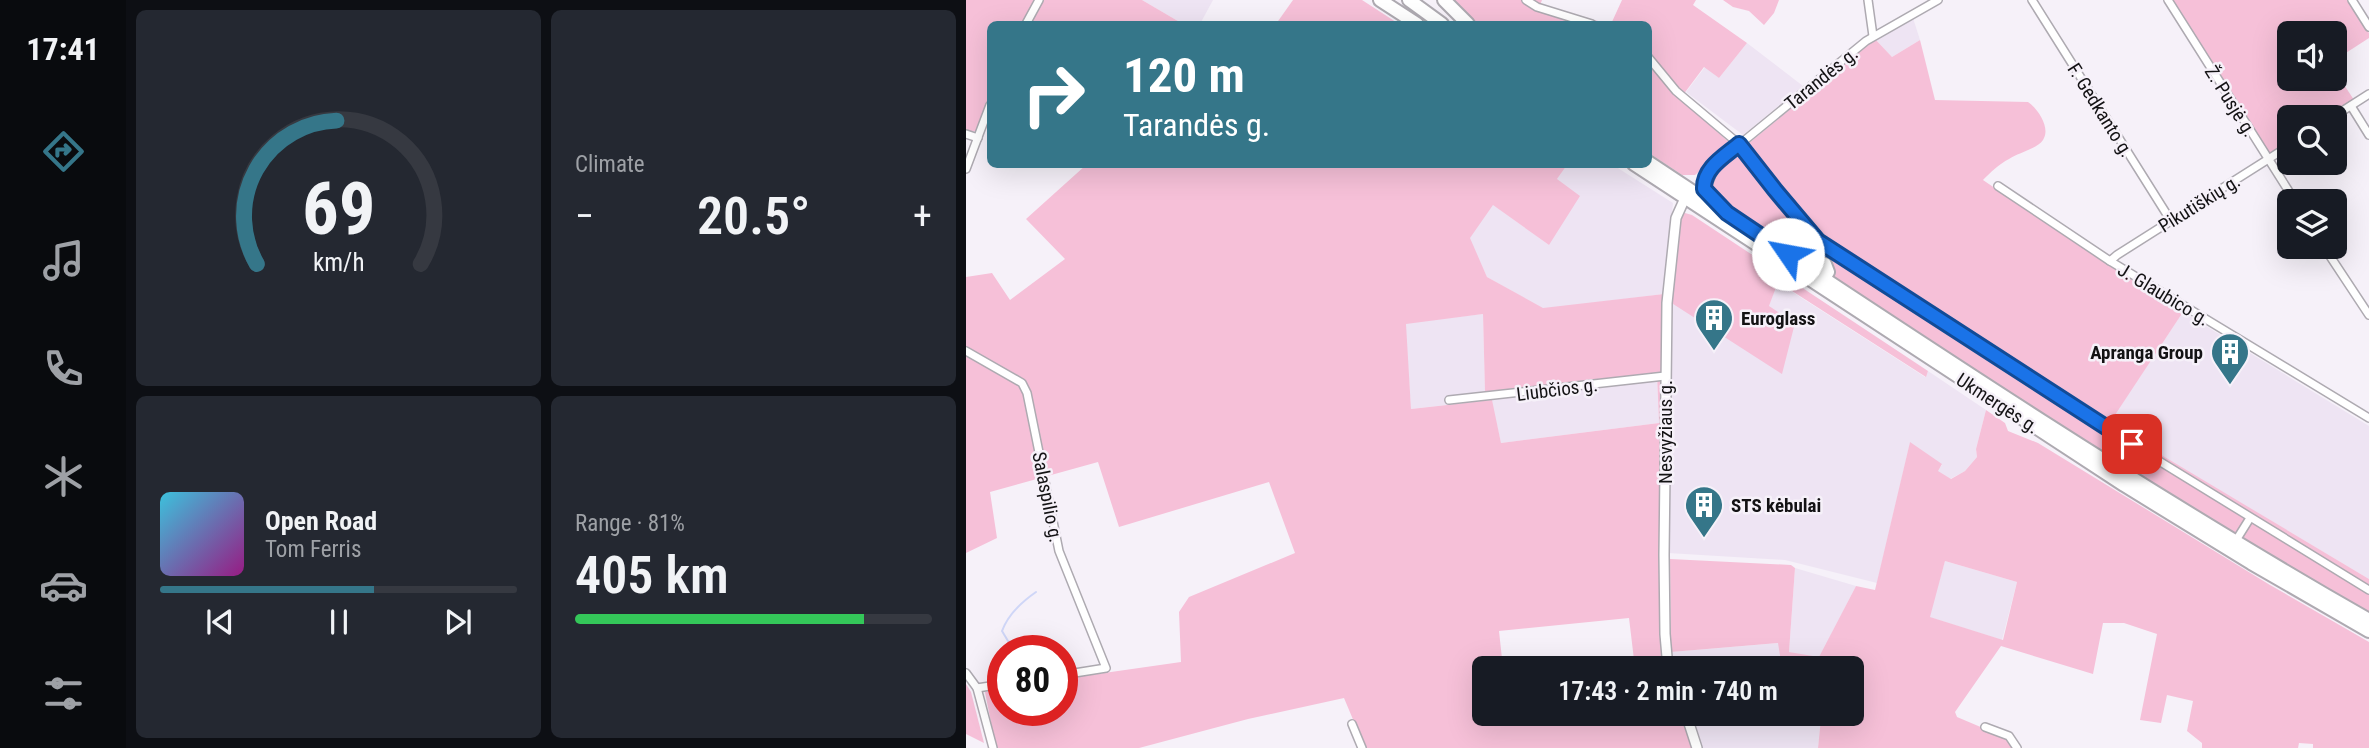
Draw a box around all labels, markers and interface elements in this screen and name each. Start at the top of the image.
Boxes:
map controls [2277,21,2347,259]
button: sound [2277,21,2347,91]
text: 17:41 [26,30,100,68]
street label: Tarandės g. [1780,42,1863,115]
text: 120 m [1123,47,1245,104]
icon: right [1008,49,1099,140]
street label: F. Gedkanto g. [2063,59,2139,162]
street label: Ž. Pusjė g. [2200,61,2261,141]
button: search [2277,105,2347,175]
text: Tarandės g. [1123,106,1270,144]
icon: directions [39,127,88,176]
text: Climate [575,151,645,178]
text: 69 [302,166,375,252]
street label: Pikutiškių g. [2154,169,2244,238]
text: 20.5° [697,186,810,247]
button: layers [2277,189,2347,259]
text: − [575,194,594,238]
text: + [913,194,932,238]
position arrow [1751,217,1825,291]
icon: music [39,236,88,285]
text: km/h [313,248,364,277]
street label: J. Glaubico g. [2114,258,2214,331]
building icon: Euroglass [1693,297,1735,352]
place label: Euroglass [1741,307,1815,330]
building icon: Apranga Group [2209,331,2251,386]
place label: Apranga Group [2090,341,2203,364]
icon: phone [39,344,88,393]
street label: Ukmergės g. [1952,368,2043,439]
street label: Liubčios g. [1515,373,1599,406]
street label: Nesvyžiaus g. [1654,380,1677,484]
pin [2102,414,2162,474]
icon: arrive [2113,425,2151,463]
street label: Salaspilio g. [1027,450,1068,544]
icon: climate [39,452,88,501]
building icon: STS kėbulai [1683,484,1725,539]
place label: STS kėbulai [1731,494,1821,517]
text: Open Road [265,506,377,536]
text: Range · 81% [575,510,685,537]
text: Tom Ferris [265,536,361,563]
text: 405 km [575,545,729,606]
icon: car [39,561,88,610]
icon: previous [201,603,239,641]
icon: pause [320,603,358,641]
icon: next [439,603,477,641]
speed limit sign: 80 [987,635,1078,726]
icon: filters [39,669,88,718]
text: 17:43 · 2 min · 740 m [1558,676,1778,706]

